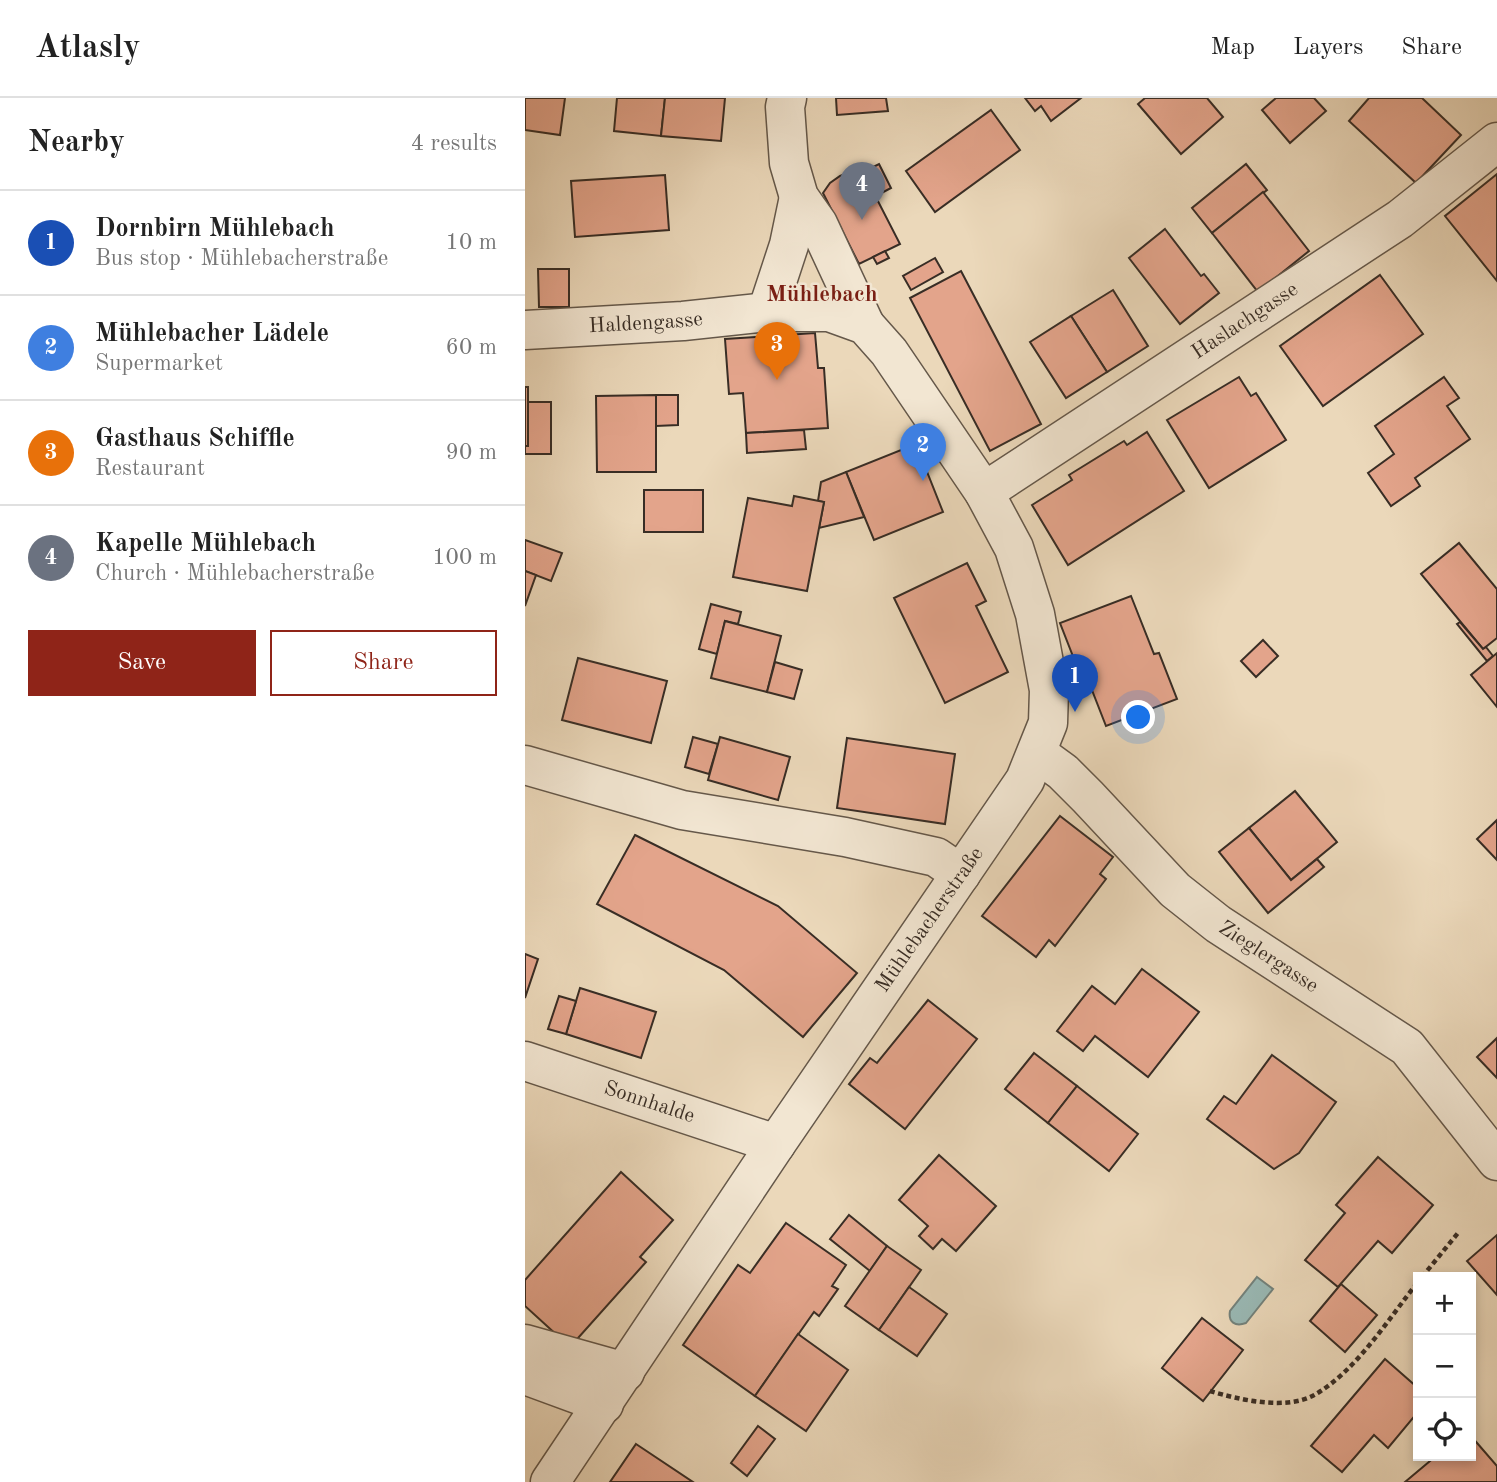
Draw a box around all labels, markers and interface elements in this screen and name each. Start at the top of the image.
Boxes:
text: Atlasly [35,32,140,65]
text: Map [1211,36,1255,60]
text: Layers [1293,36,1363,60]
text: Share [1401,36,1462,60]
text: Nearby [28,128,125,158]
text: 4 results [411,132,497,155]
pin: 4 [839,162,885,220]
text: Dornbirn Mühlebach [95,216,335,242]
text: 1 [44,231,58,254]
text: 10 m [446,231,497,254]
text: Bus stop · Mühlebacherstraße [95,247,388,270]
street label: Haslachgasse [1188,278,1302,363]
district label: Mühlebach [766,283,878,306]
street label: Haldengasse [588,308,704,337]
text: Mühlebacher Lädele [95,321,329,347]
pin: 3 [754,322,800,380]
text: 2 [44,336,58,359]
text: 60 m [446,336,497,359]
text: Supermarket [95,352,223,375]
pin: 2 [900,423,946,481]
text: Gasthaus Schiffle [95,426,295,452]
text: 3 [44,441,58,464]
text: 90 m [446,441,497,464]
text: Restaurant [95,457,205,480]
text: Kapelle Mühlebach [95,531,316,557]
text: 4 [44,546,58,569]
text: 100 m [432,546,497,569]
text: Church · Mühlebacherstraße [95,562,375,585]
button: Save [28,630,256,696]
button: Share [270,630,497,696]
pin: 1 [1052,654,1098,712]
your location [1121,700,1155,734]
street label: Mühlebacherstraße [872,844,988,996]
street label: Zieglergasse [1215,917,1322,997]
street label: Sonnhalde [601,1077,697,1127]
map controls [1413,1272,1476,1461]
button: + [1413,1272,1476,1335]
button: − [1413,1335,1476,1398]
button: locate [1413,1398,1476,1461]

